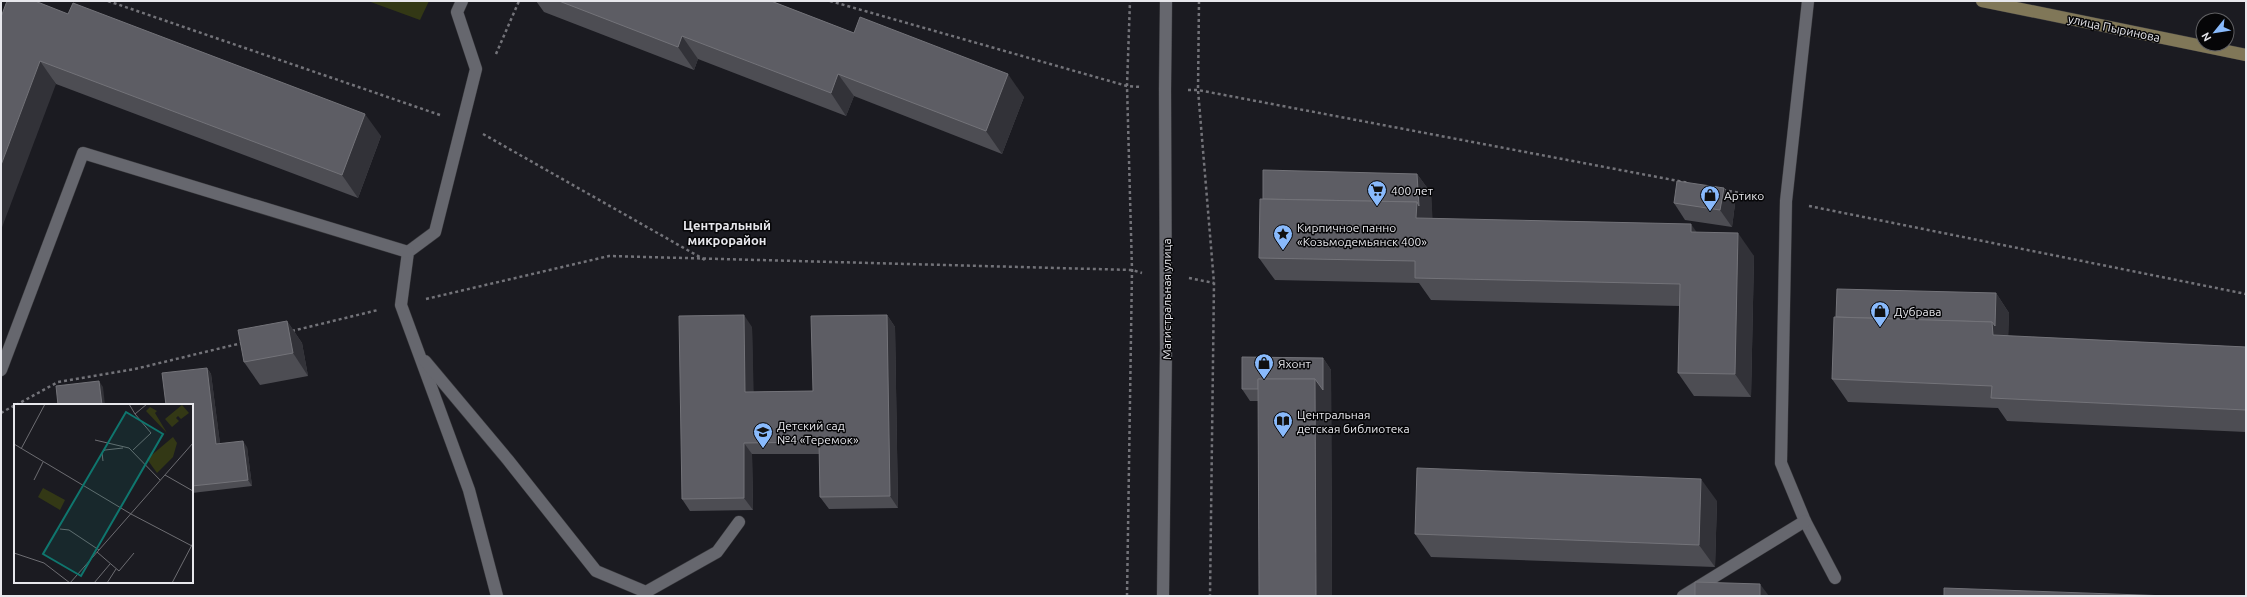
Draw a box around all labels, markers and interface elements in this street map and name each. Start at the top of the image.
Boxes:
street label: улица Пыринова [2067,12,2161,44]
north arrow [2195,12,2235,52]
text: N [2199,30,2214,44]
supermarket icon: 400 лет [1366,179,1388,207]
place label: 400 лет [1391,184,1434,197]
shop icon: Артико [1699,184,1721,212]
place label: Артико [1724,189,1764,202]
district label: Центральный микрорайон [683,218,771,247]
place label: Кирпичное панно «Козьмодемьянск 400» [1297,221,1427,248]
place icon: Кирпичное панно «Козьмодемьянск 400» [1272,223,1294,251]
street label: Магистральная улица [1160,238,1173,360]
shop icon: Дубрава [1869,300,1891,328]
place label: Дубрава [1894,305,1941,318]
shop icon: Яхонт [1253,352,1275,380]
place label: Яхонт [1278,357,1311,370]
inset map [14,404,193,583]
place label: Центральная детская библиотека [1297,408,1410,435]
library icon: Центральная детская библиотека [1272,410,1294,438]
place label: Детский сад №4 «Теремок» [777,419,859,446]
school or university icon: Детский сад №4 «Теремок» [752,421,774,449]

